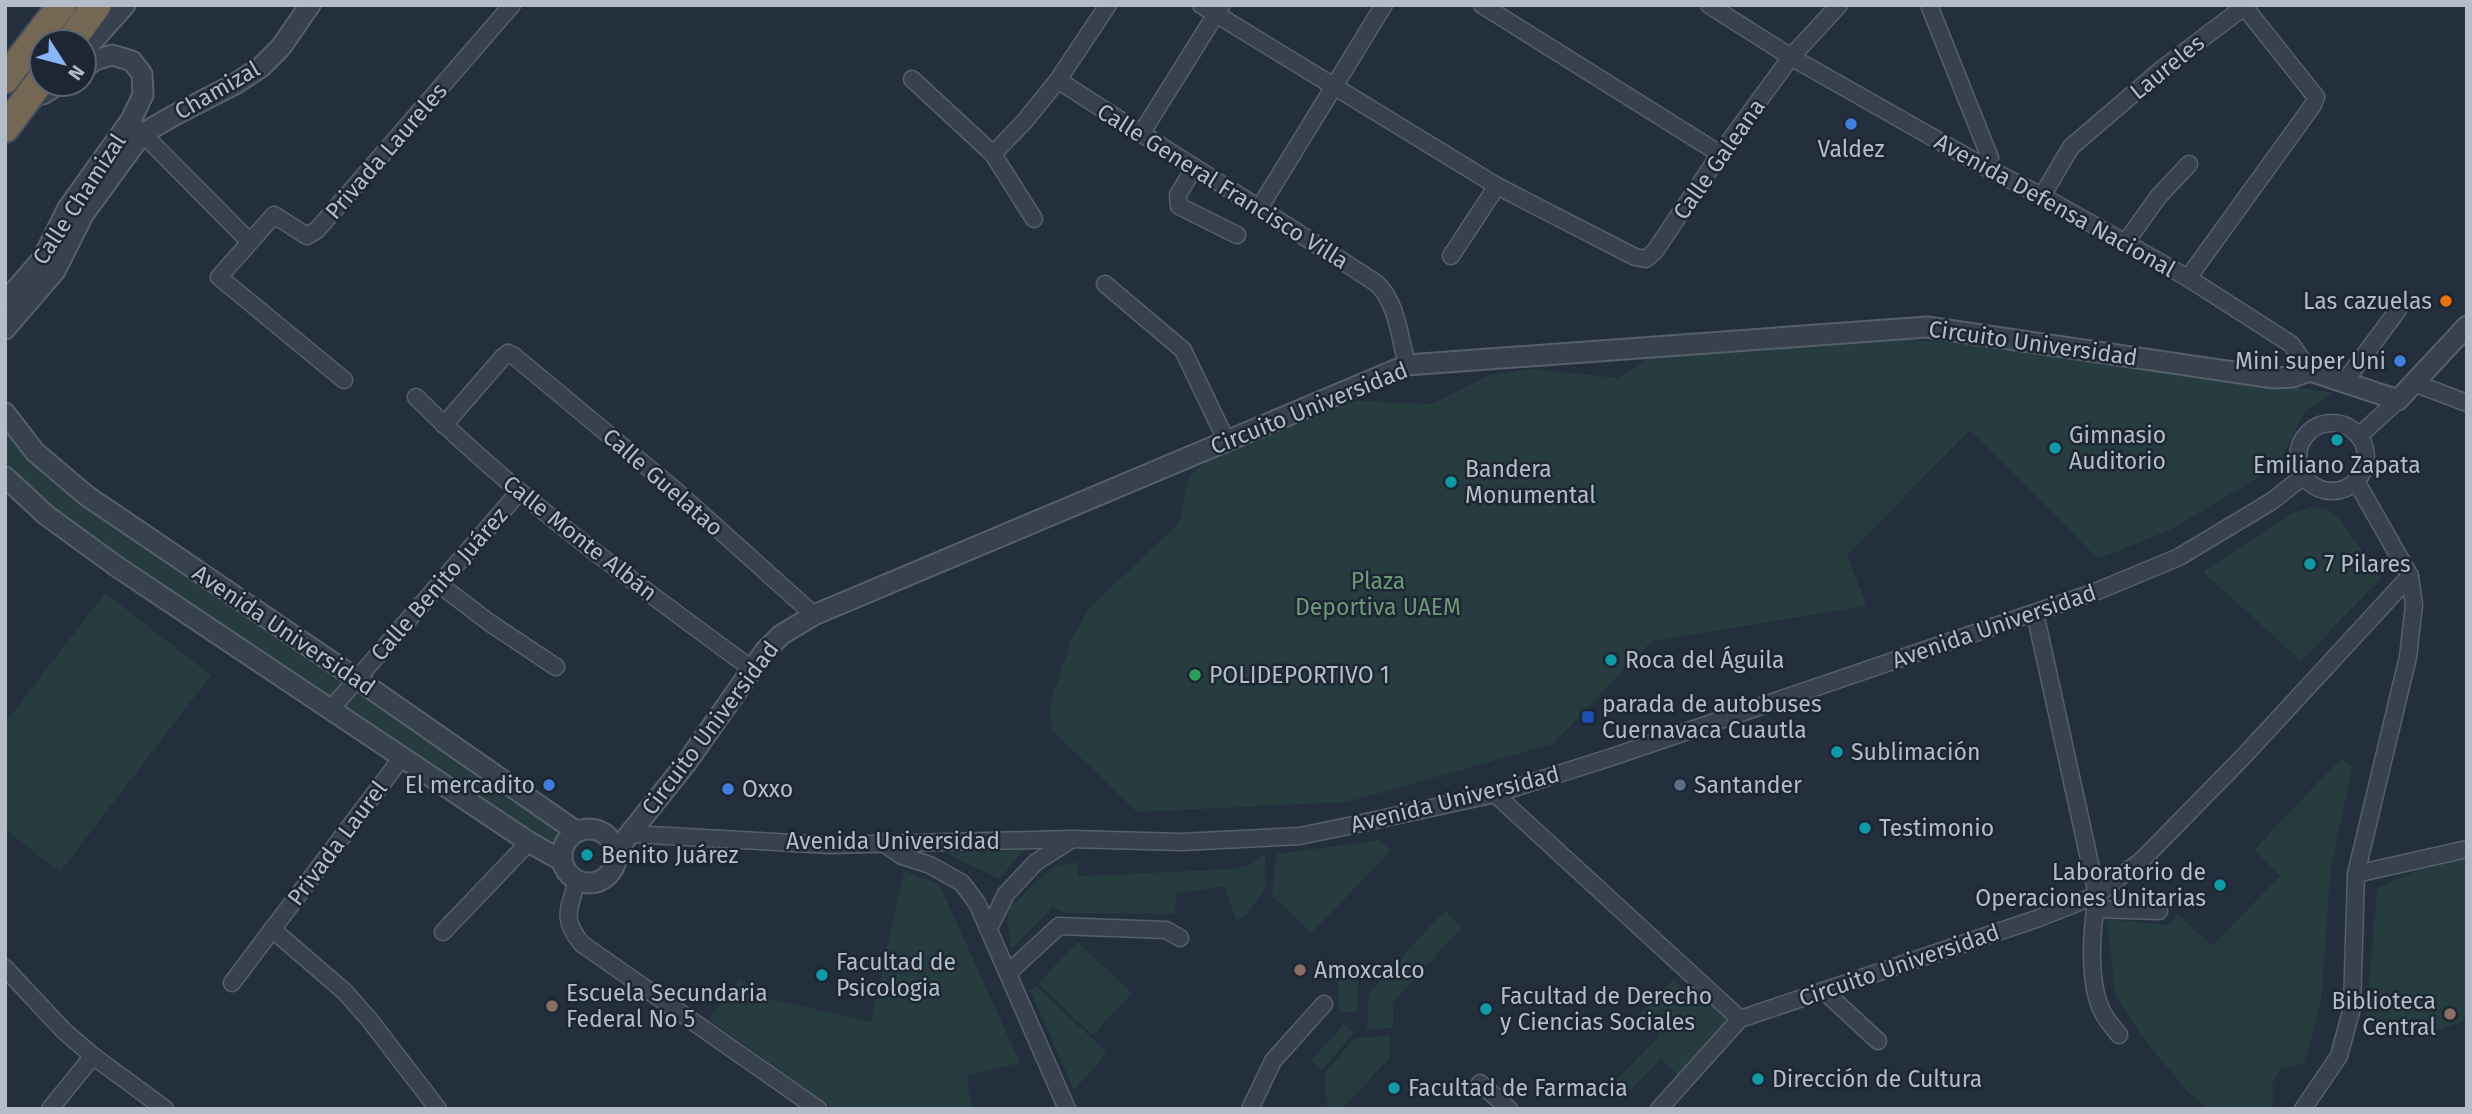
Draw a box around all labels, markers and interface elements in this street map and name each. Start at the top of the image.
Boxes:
north arrow [28,28,98,98]
street label: Laureles [2124,29,2210,105]
street label: Chamizal [169,54,265,126]
text: N [63,61,89,85]
street label: Privada Laureles [319,77,453,225]
street label: Calle Galeana [1667,93,1771,225]
street label: Calle General Francisco Villa [1092,97,1354,275]
marker: Valdez [1843,116,1859,132]
street label: Avenida Defensa Nacional [1930,127,2180,283]
street label: Calle Chamizal [26,128,132,270]
place label: Valdez [1818,135,1884,163]
place label: Las cazuelas [2303,287,2432,315]
marker: Las cazuelas [2438,293,2454,309]
street label: Circuito Universidad [1927,314,2139,372]
place label: Mini super Uni [2235,347,2386,375]
marker: Mini super Uni [2392,353,2408,369]
street label: Circuito Universidad [1206,356,1412,460]
place label: Gimnasio Auditorio [2069,421,2166,475]
street label: Calle Guelatao [597,422,729,542]
marker: Emiliano Zapata [2329,432,2345,448]
marker: Gimnasio Auditorio [2047,440,2063,456]
place label: Emiliano Zapata [2253,451,2421,479]
place label: Bandera Monumental [1465,455,1596,509]
street label: Calle Monte Albán [497,469,663,607]
marker: Bandera Monumental [1443,474,1459,490]
street label: Calle Benito Juárez [365,501,513,667]
place label: 7 Pilares [2324,550,2411,578]
marker: 7 Pilares [2302,556,2318,572]
street label: Avenida Universidad [187,559,381,701]
park label: Plaza Deportiva UAEM [1295,567,1461,621]
street label: Avenida Universidad [1888,578,2100,674]
street label: Circuito Universidad [636,636,784,820]
place label: Roca del Águila [1625,645,1784,674]
marker: Roca del Águila [1603,652,1619,668]
place label: POLIDEPORTIVO 1 [1209,661,1390,689]
marker: POLIDEPORTIVO 1 [1187,667,1203,683]
place label: parada de autobuses Cuernavaca Cuautla [1602,690,1822,744]
marker: parada de autobuses Cuernavaca Cuautla [1580,709,1596,725]
place label: Sublimación [1851,738,1980,766]
marker: Sublimación [1829,744,1845,760]
street label: Avenida Universidad [1348,760,1562,838]
place label: El mercadito [405,771,535,799]
place label: Santander [1694,771,1802,799]
street label: Privada Laurel [281,775,393,911]
place label: Oxxo [742,775,793,803]
marker: El mercadito [541,777,557,793]
marker: Santander [1672,777,1688,793]
marker: Oxxo [720,781,736,797]
place label: Testimonio [1879,814,1994,842]
marker: Testimonio [1857,820,1873,836]
street label: Avenida Universidad [786,827,1000,855]
place label: Benito Juárez [601,841,739,869]
marker: Benito Juárez [579,847,595,863]
place label: Laboratorio de Operaciones Unitarias [1975,858,2206,912]
marker: Laboratorio de Operaciones Unitarias [2212,877,2228,893]
street label: Circuito Universidad [1795,918,2003,1012]
place label: Facultad de Psicologia [836,948,956,1002]
place label: Amoxcalco [1314,956,1425,984]
marker: Amoxcalco [1292,962,1308,978]
marker: Facultad de Psicologia [814,967,830,983]
place label: Escuela Secundaria Federal No 5 [566,979,768,1033]
place label: Facultad de Derecho y Ciencias Sociales [1500,982,1712,1036]
place label: Biblioteca Central [2331,987,2436,1041]
marker: Escuela Secundaria Federal No 5 [544,998,560,1014]
marker: Facultad de Derecho y Ciencias Sociales [1478,1001,1494,1017]
marker: Biblioteca Central [2442,1006,2458,1022]
place label: Dirección de Cultura [1772,1065,1982,1093]
marker: Dirección de Cultura [1750,1071,1766,1087]
place label: Facultad de Farmacia [1408,1074,1628,1102]
marker: Facultad de Farmacia [1386,1080,1402,1096]

